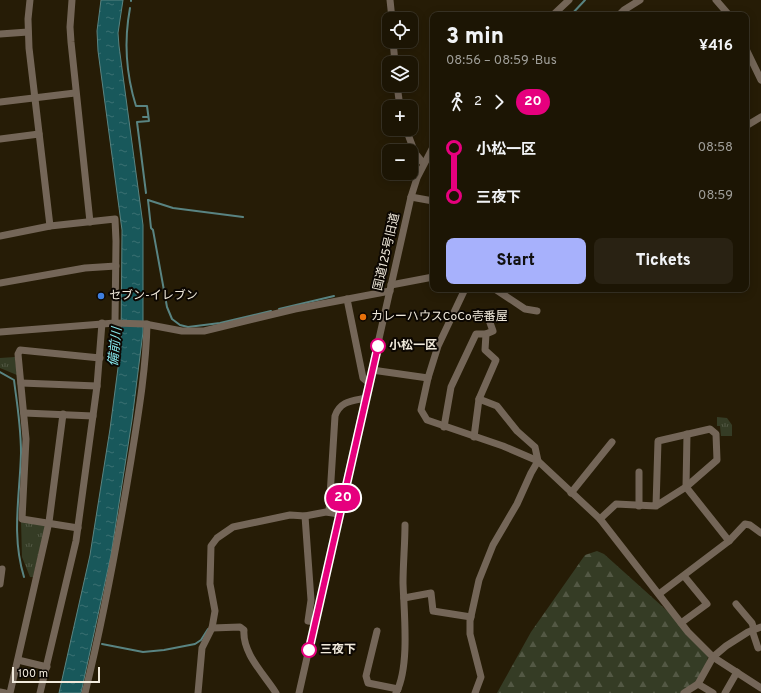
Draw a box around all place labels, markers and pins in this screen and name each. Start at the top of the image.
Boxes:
place label: セブン-イレブン [109,288,198,304]
marker: セブン-イレブン [96,291,106,301]
place label: カレーハウスCoCo壱番屋 [371,309,508,325]
marker: カレーハウスCoCo壱番屋 [358,312,368,322]
marker: 小松一区 [370,338,386,354]
place label: 小松一区 [389,338,437,354]
marker: 三夜下 [301,642,317,658]
place label: 三夜下 [320,642,356,658]

